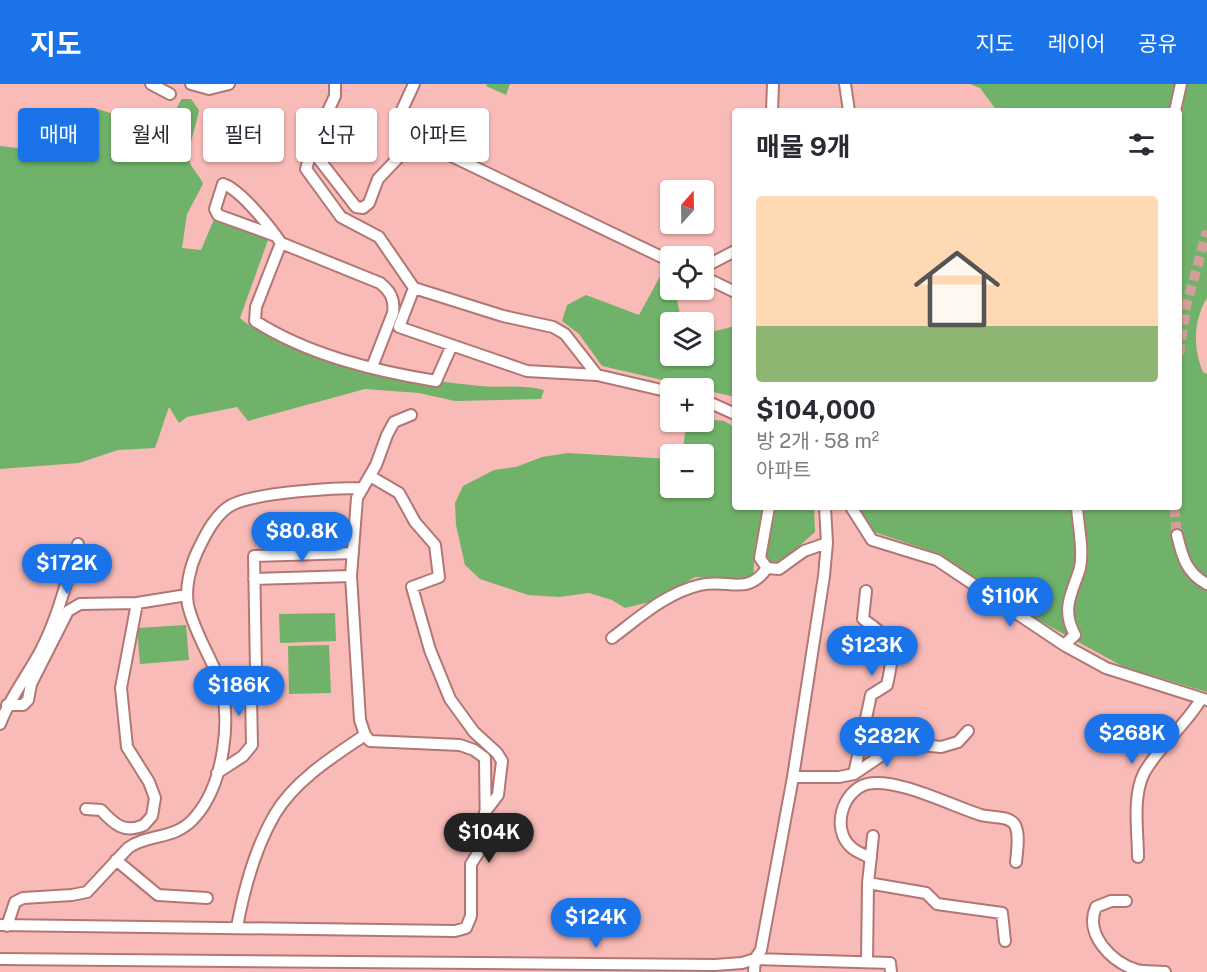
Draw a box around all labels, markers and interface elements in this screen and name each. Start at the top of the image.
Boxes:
text: 지도 [30,27,82,60]
text: 지도 [976,31,1014,56]
text: 레이어 [1047,31,1105,56]
text: 공유 [1138,31,1177,56]
chip: 매매 [18,108,99,162]
chip: 월세 [111,108,191,162]
chip: 필터 [203,108,284,162]
chip: 신규 [296,108,377,162]
chip: 아파트 [389,108,489,162]
icon: filters [1125,128,1158,161]
text: 매물 9개 [756,131,851,162]
north arrow [660,180,714,234]
map controls [660,180,714,498]
icon: home [903,235,1011,343]
button: locate [660,246,714,300]
button: layers [660,312,714,366]
button: + [660,378,714,432]
text: $104,000 [756,394,876,425]
text: 방 2개 · 58 m² [756,429,879,453]
button: − [660,444,714,498]
text: 아파트 [756,458,811,482]
pin: $80.8K [253,512,351,563]
text: $80.8K [265,519,339,543]
pin: $172K [25,544,109,595]
text: $172K [36,551,98,575]
pin: $110K [968,577,1052,628]
text: $110K [981,584,1039,608]
pin: $123K [830,626,914,677]
text: $123K [841,633,903,657]
pin: $186K [197,666,281,717]
text: $186K [207,673,271,697]
pin: $268K [1090,714,1174,765]
pin: $282K [845,717,929,768]
text: $268K [1098,721,1166,745]
text: $282K [854,724,920,748]
pin: $104K [447,813,531,864]
text: $104K [458,820,520,844]
pin: $124K [554,898,638,949]
text: $124K [565,905,627,929]

